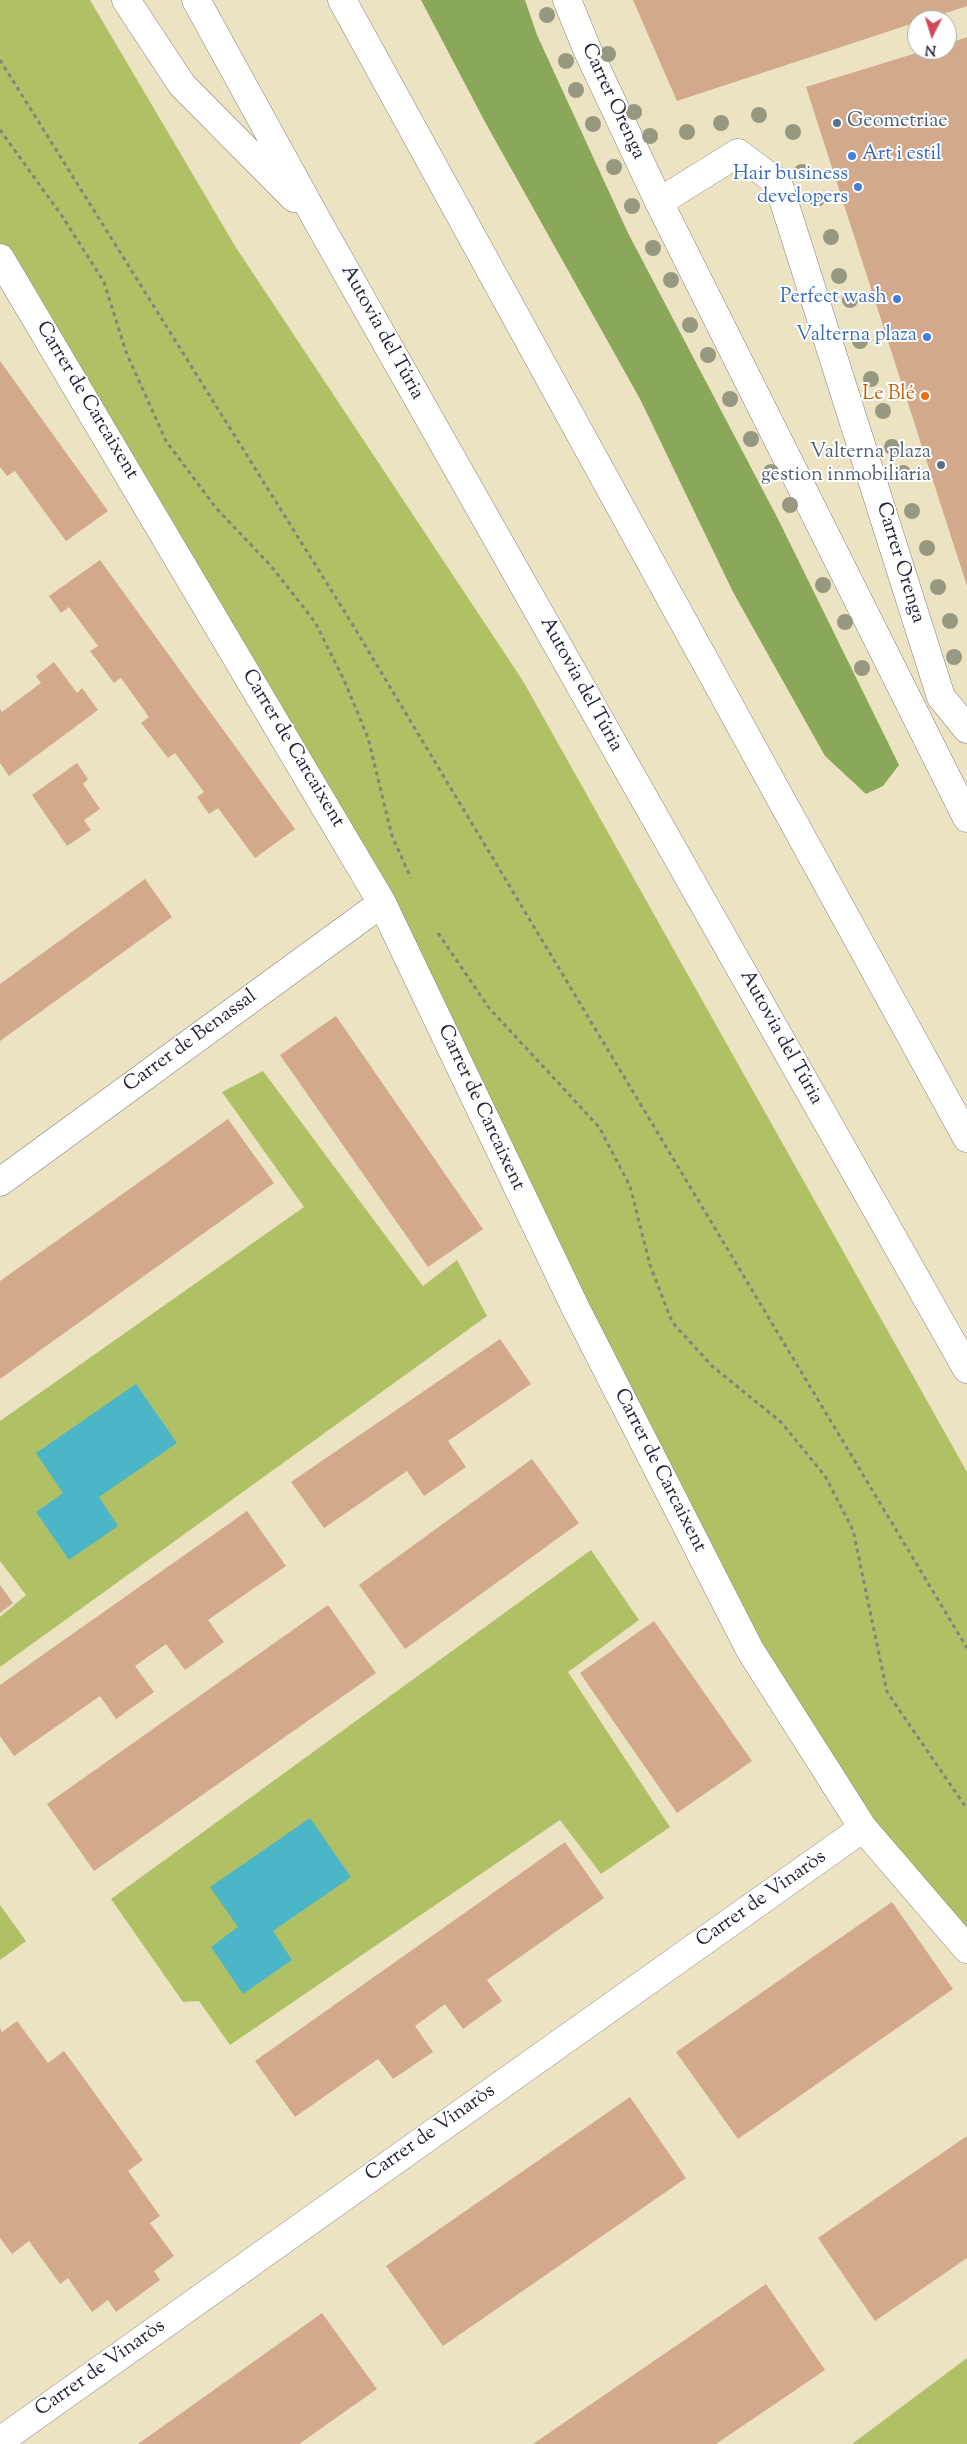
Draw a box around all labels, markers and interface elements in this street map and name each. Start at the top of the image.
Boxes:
north arrow [907,10,957,60]
text: N [924,38,937,59]
street label: Carrer Orenga [575,40,649,164]
place label: Geometriae [847,111,947,135]
marker: Geometriae [831,117,843,129]
place label: Art i estil [862,144,942,168]
marker: Art i estil [846,150,858,162]
place label: Hair business developers [733,164,848,211]
marker: Hair business developers [852,181,864,193]
street label: Autovia del Túria [334,261,428,405]
place label: Perfect wash [780,287,887,311]
marker: Perfect wash [891,293,903,305]
street label: Carrer de Carcaixent [29,318,143,484]
place label: Valterna plaza [796,325,917,349]
marker: Valterna plaza [921,331,933,343]
place label: Le Blé [862,384,915,408]
marker: Le Blé [919,390,931,402]
place label: Valterna plaza gestion inmobiliaria [761,442,931,489]
marker: Valterna plaza gestion inmobiliaria [935,459,947,471]
street label: Carrer Orenga [869,500,929,626]
street label: Autovia del Túria [533,613,627,757]
street label: Carrer de Carcaixent [235,666,349,832]
street label: Autovia del Túria [733,966,827,1110]
street label: Carrer de Benassal [120,986,262,1098]
street label: Carrer de Carcaixent [431,1021,529,1195]
street label: Carrer de Carcaixent [607,1385,711,1557]
street label: Carrer de Vinaròs [692,1846,832,1954]
street label: Carrer de Vinaròs [361,2080,501,2188]
street label: Carrer de Vinaròs [31,2315,171,2423]

